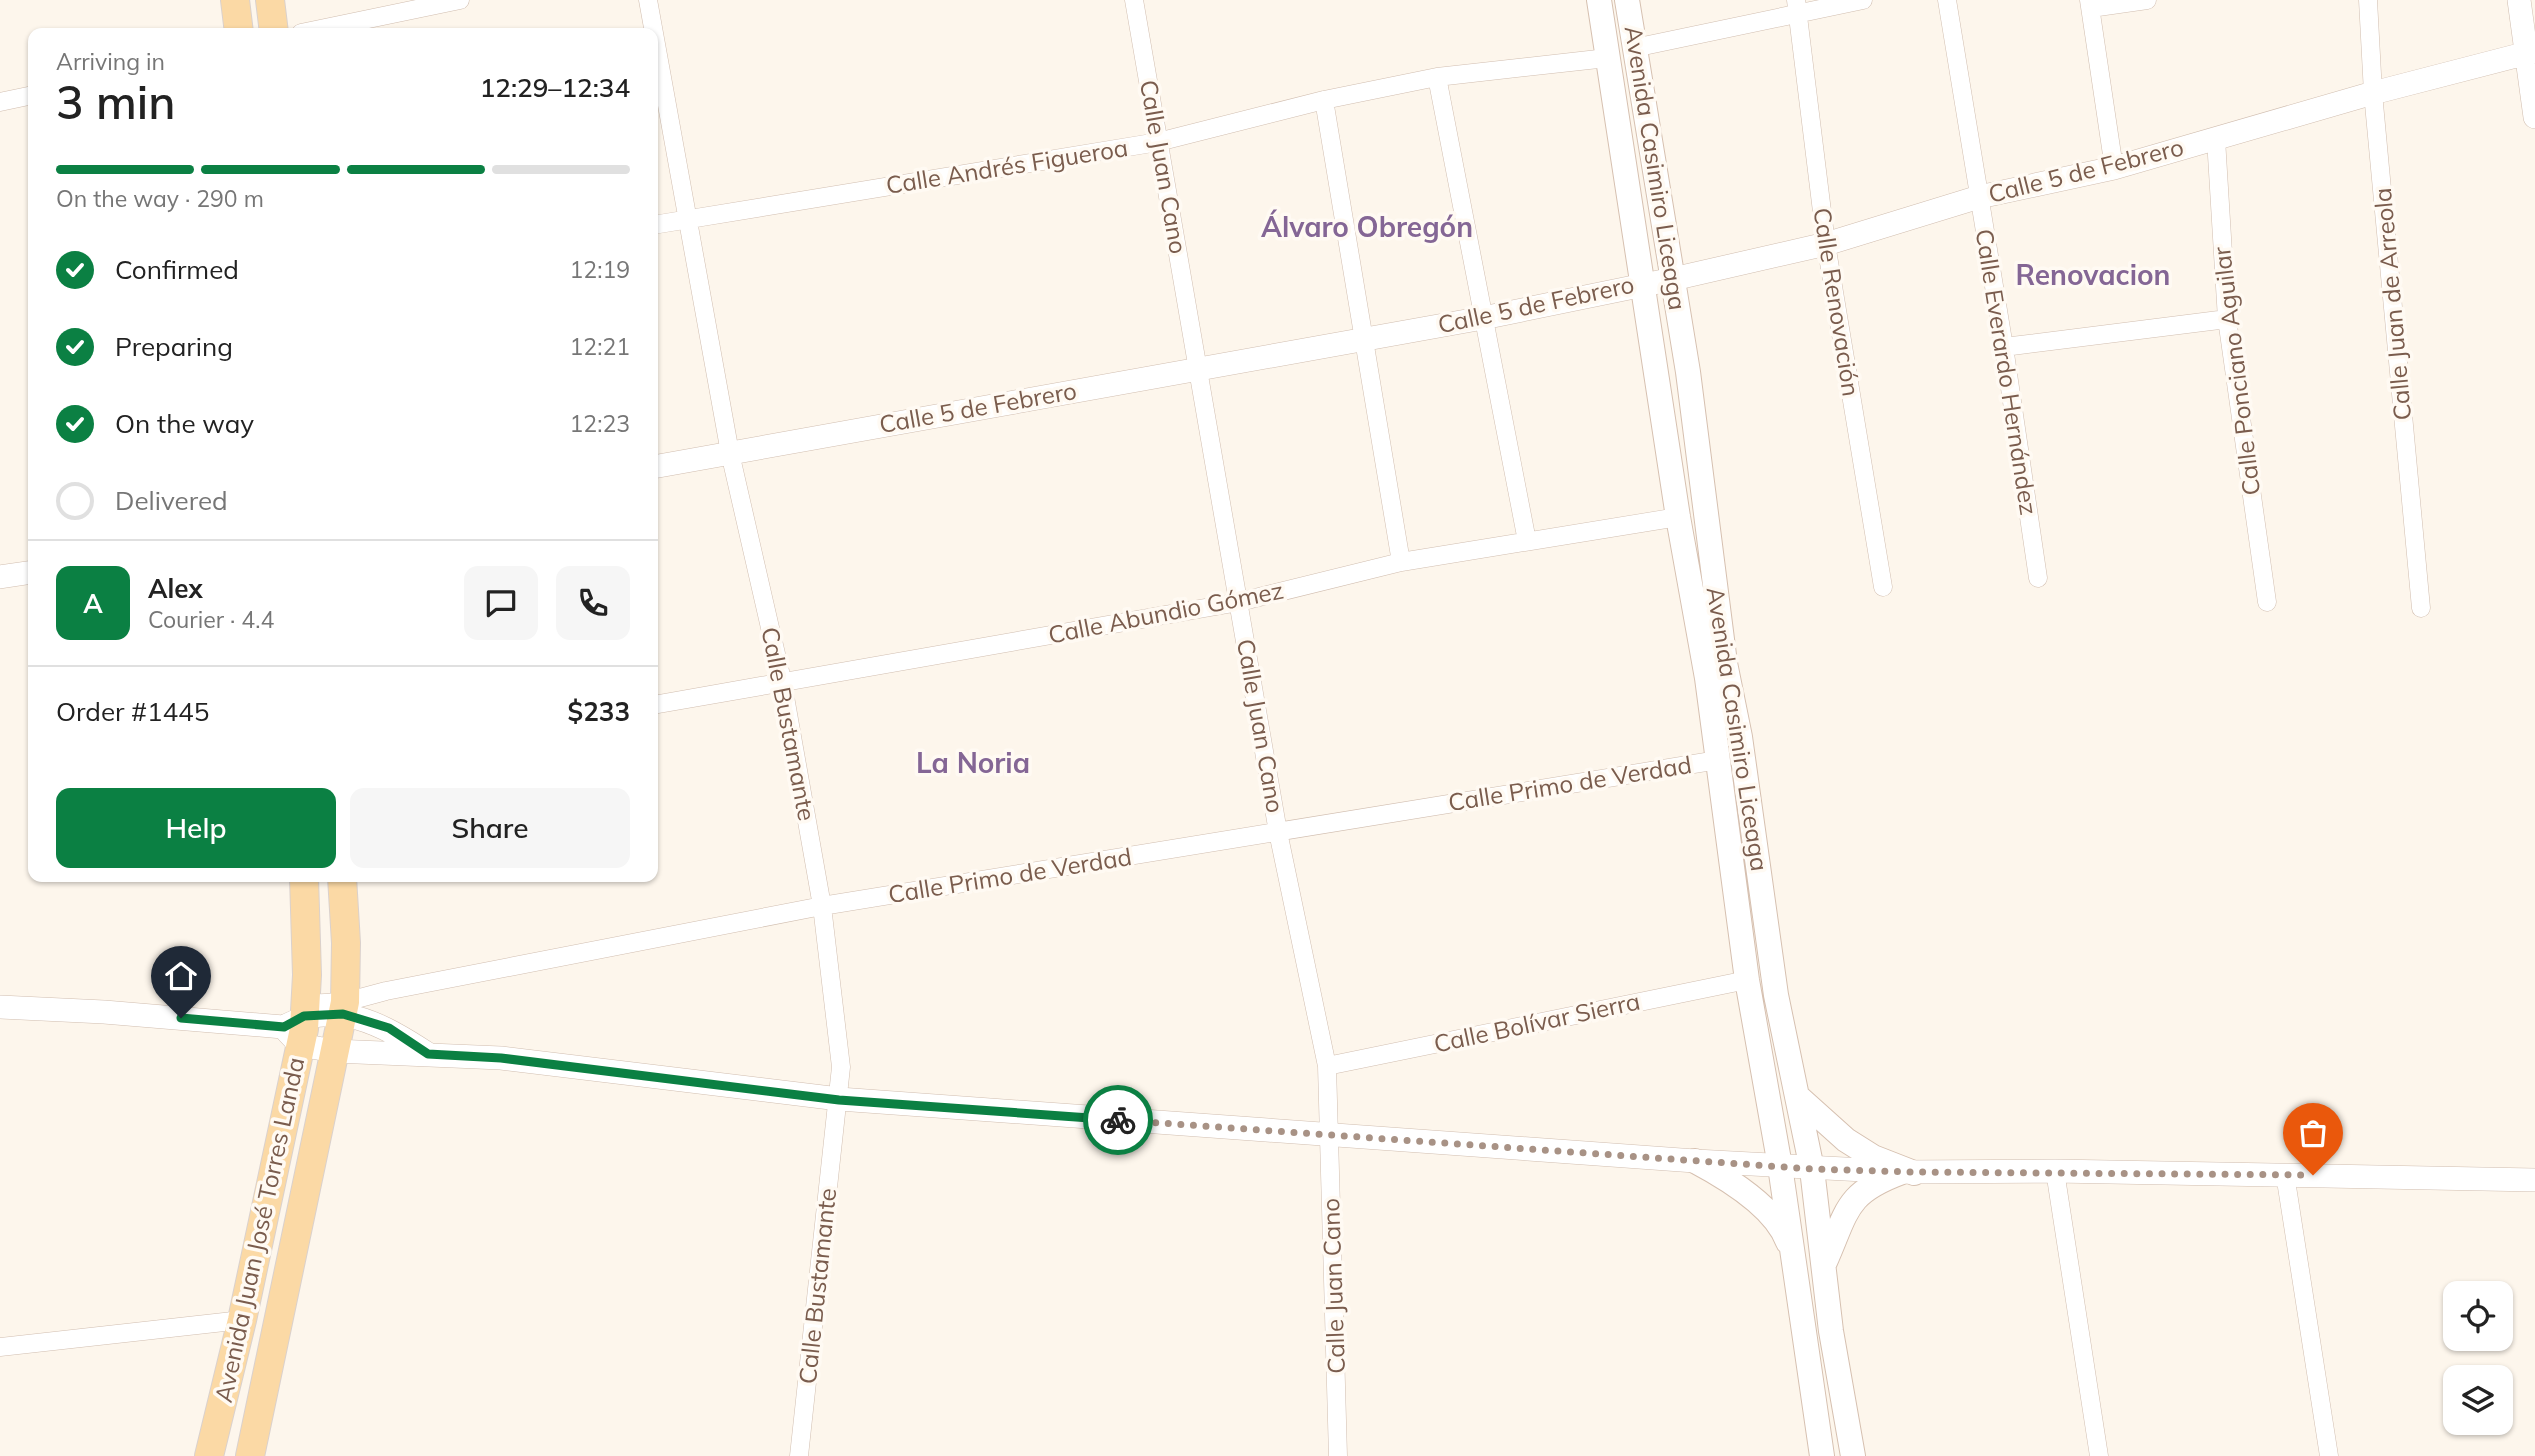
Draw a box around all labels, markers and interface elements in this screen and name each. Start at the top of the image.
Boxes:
street label: Avenida Casimiro Liceaga [1619,23,1693,312]
text: Arriving in [56,47,165,76]
text: 12:29–12:34 [480,71,630,104]
text: 3 min [56,73,175,131]
street label: Calle Juan Cano [1134,78,1194,256]
street label: Calle 5 de Febrero [1985,131,2186,209]
street label: Calle Andrés Figueroa [884,132,1130,200]
text: On the way · 290 m [56,184,264,213]
street label: Calle Juan de Arreola [2367,187,2417,422]
street label: Calle Renovación [1807,205,1867,398]
district label: Álvaro Obregón [1261,209,1473,244]
street label: Calle Everardo Hernández [1970,227,2044,517]
street label: Calle Ponciano Aguilar [2206,245,2266,497]
icon: check [56,251,94,289]
text: Confirmed [115,253,239,286]
text: 12:19 [570,255,630,284]
district label: Renovacion [2015,257,2171,292]
street label: Calle 5 de Febrero [1435,269,1637,339]
icon: check [56,328,94,366]
text: Preparing [115,330,233,363]
text: 12:21 [570,332,630,361]
street label: Calle 5 de Febrero [877,375,1079,439]
icon: check [56,405,94,443]
text: On the way [115,407,254,440]
text: 12:23 [570,409,630,438]
text: Delivered [115,484,228,517]
button: chat [464,566,538,640]
button: phone [556,566,630,640]
text: Alex [148,572,203,605]
street label: Calle Abundio Gómez [1046,574,1286,650]
street label: Avenida Casimiro Liceaga [1701,584,1775,873]
text: A [83,587,103,620]
text: Courier · 4.4 [148,605,274,634]
street label: Calle Bustamante [755,624,822,823]
street label: Calle Juan Cano [1231,637,1291,815]
text: Order #1445 [56,695,209,728]
text: $233 [568,695,630,728]
district label: La Noria [916,745,1030,780]
street label: Calle Primo de Verdad [1446,749,1694,817]
button: Help [56,788,336,868]
button: Share [350,788,630,868]
street label: Calle Primo de Verdad [886,841,1134,909]
pin [151,946,211,1018]
icon: home [162,957,200,995]
street label: Calle Bolívar Sierra [1431,986,1643,1059]
street label: Avenida Juan José Torres Landa [208,1055,310,1405]
courier [1083,1085,1153,1155]
icon: bike [1099,1101,1137,1139]
pin [2283,1103,2343,1175]
icon: bag [2294,1114,2332,1152]
street label: Calle Bustamante [792,1186,842,1385]
street label: Calle Juan Cano [1315,1198,1351,1374]
map controls [2443,1281,2513,1435]
button: locate [2443,1281,2513,1351]
button: layers [2443,1365,2513,1435]

